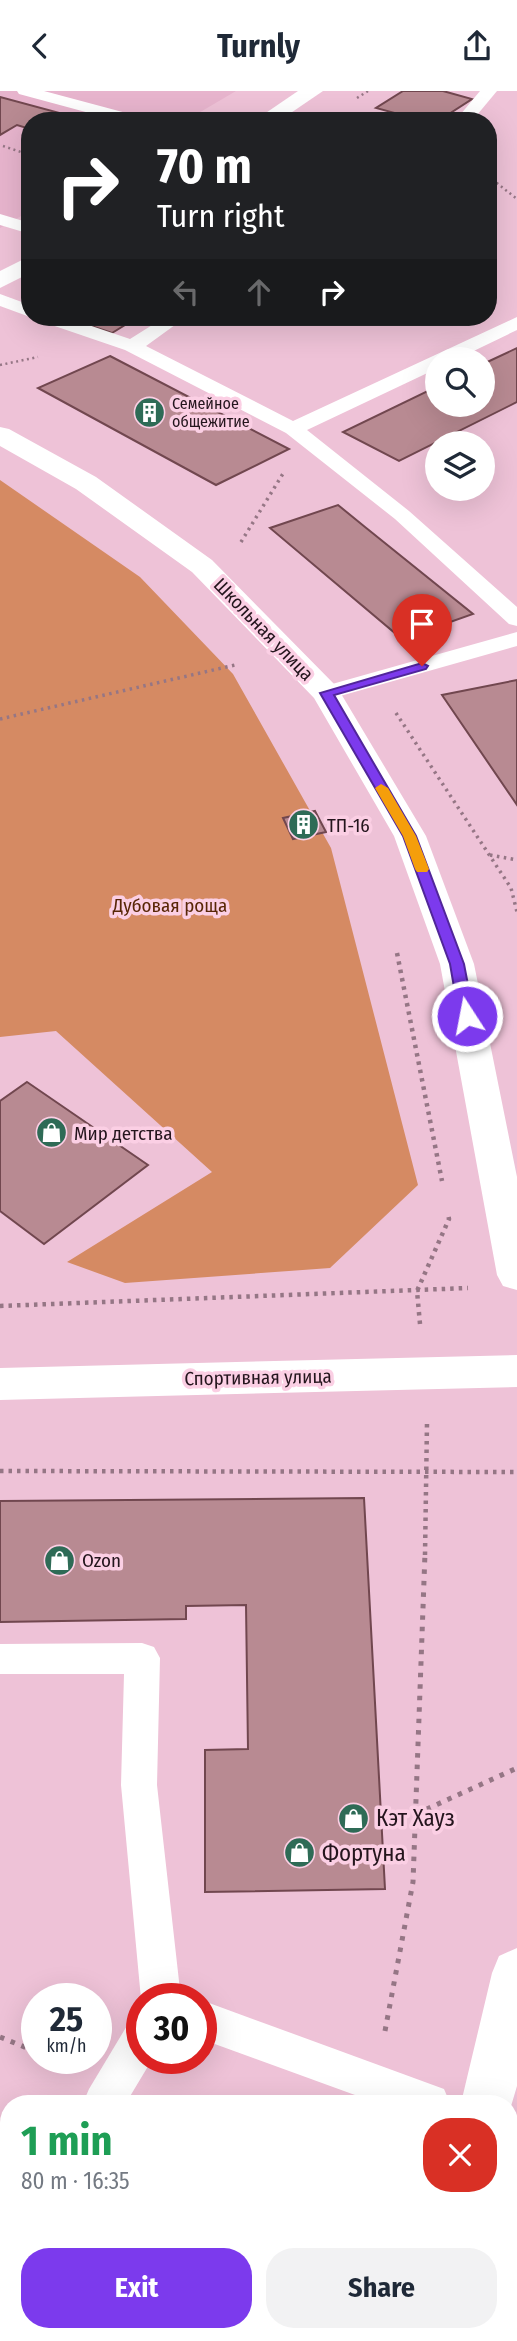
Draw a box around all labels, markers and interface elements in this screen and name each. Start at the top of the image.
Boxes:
icon: back [21,27,59,65]
text: Turnly [217,27,300,65]
icon: share [458,27,496,65]
text: 70 m [157,137,252,196]
icon: right [42,140,133,231]
text: Turn right [157,197,284,235]
icon: left [167,273,205,311]
icon: ahead [240,273,278,311]
icon: right [313,273,351,311]
map controls [425,347,495,501]
button: search [425,347,495,417]
place label: Семейное общежитие [172,394,250,431]
building icon: Семейное общежитие [132,395,166,429]
button: layers [425,431,495,501]
street label: Школьная улица [209,573,318,685]
pin [392,594,452,666]
icon: arrive [403,605,441,643]
building icon: ТП-16 [287,808,321,842]
place label: ТП-16 [327,814,370,837]
park label: Дубовая роща [112,894,227,917]
position arrow [430,979,504,1053]
shop icon: Мир детства [34,1116,68,1150]
place label: Мир детства [74,1122,173,1145]
street label: Спортивная улица [184,1365,332,1390]
shop icon: Ozon [42,1543,76,1577]
place label: Ozon [82,1549,121,1572]
shop icon: Кэт Хауз [336,1801,370,1835]
place label: Кэт Хауз [376,1804,455,1832]
shop icon: Фортуна [282,1836,316,1870]
place label: Фортуна [322,1839,406,1867]
speed limit sign: 30 [126,1983,217,2074]
text: 25 [50,1998,83,2040]
text: km/h [46,2035,87,2057]
text: 1 min [21,2116,112,2166]
button: close [423,2118,497,2192]
text: 80 m · 16:35 [21,2167,130,2195]
button: Exit [21,2248,252,2328]
button: Share [266,2248,497,2328]

